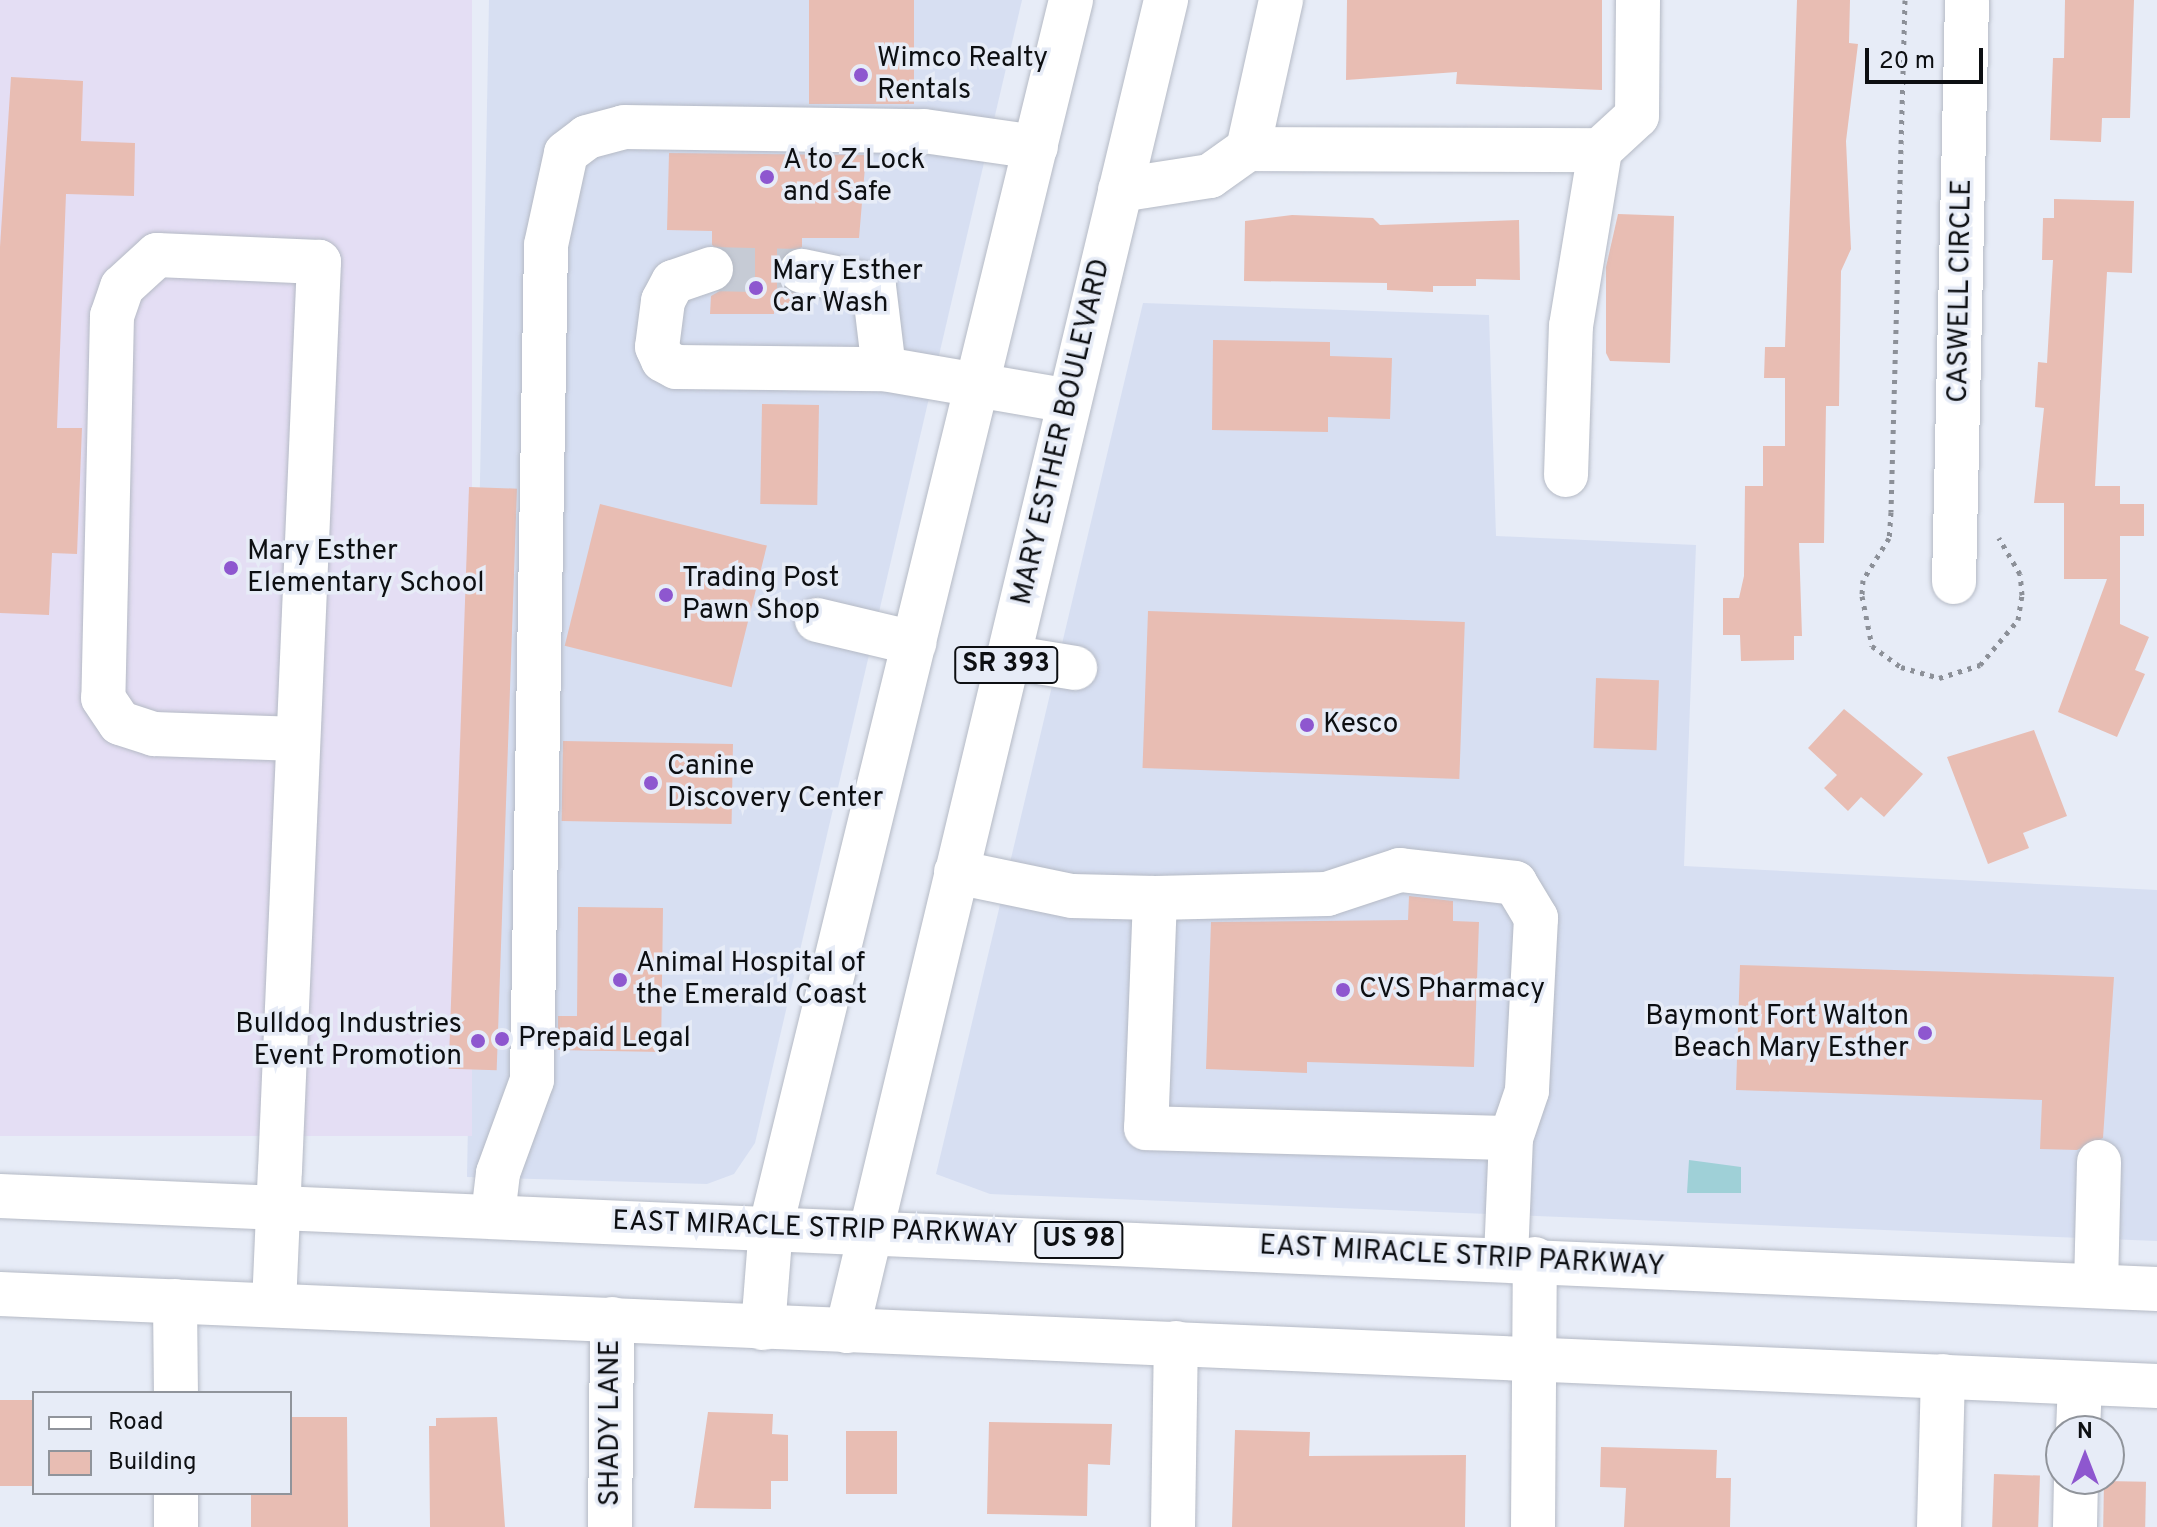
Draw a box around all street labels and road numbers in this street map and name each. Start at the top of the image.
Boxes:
street label: CASWELL CIRCLE [1942,179,1980,403]
street label: MARY ESTHER BOULEVARD [1006,255,1118,609]
road number: SR 393 [954,643,1058,687]
street label: EAST MIRACLE STRIP PARKWAY [611,1205,1019,1253]
road number: US 98 [1033,1218,1125,1262]
street label: EAST MIRACLE STRIP PARKWAY [1258,1230,1666,1284]
street label: SHADY LANE [594,1339,628,1507]

